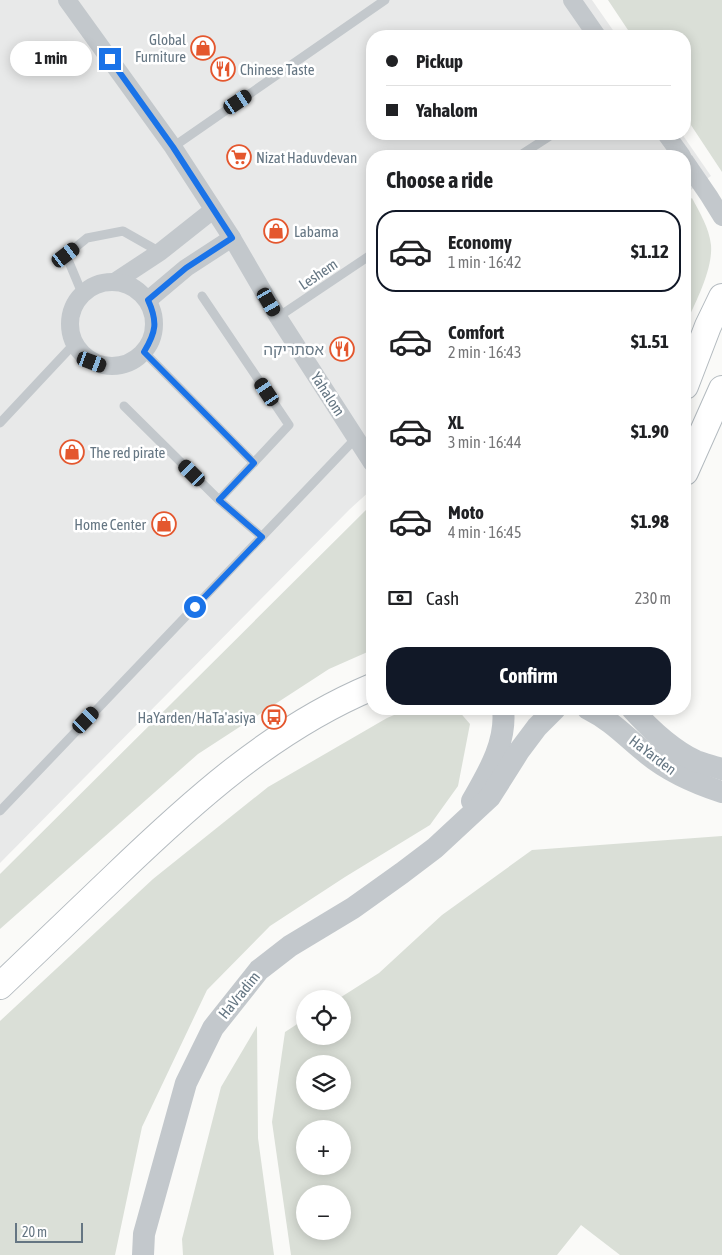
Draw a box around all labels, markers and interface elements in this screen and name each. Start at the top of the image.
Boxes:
place label: Global Furniture [135,31,186,65]
shop icon: Global Furniture [190,35,216,61]
callout: 1 min [10,42,92,76]
route end [99,48,121,70]
text: 1 min [35,49,67,67]
text: Pickup [416,50,463,72]
restaurant icon: Chinese Taste [210,56,236,82]
place label: Chinese Taste [240,61,315,78]
car [221,87,254,117]
text: Yahalom [416,99,478,121]
supermarket icon: Nizat Haduvdevan [226,144,252,170]
place label: Nizat Haduvdevan [256,149,357,166]
text: Choose a ride [386,167,493,193]
shop icon: Labama [263,218,289,244]
place label: Labama [294,223,339,240]
icon: car [388,229,433,274]
text: Economy [448,231,512,253]
car [49,240,82,270]
text: $1.12 [631,240,669,262]
text: 1 min · 16:42 [448,253,521,271]
street label: Leshem [296,255,340,293]
car [255,285,282,319]
icon: car [388,319,433,364]
text: Comfort [448,321,504,343]
text: $1.51 [631,330,669,352]
restaurant icon: אסתריקה [329,336,355,362]
place label: אסתריקה [264,341,324,358]
text: 2 min · 16:43 [448,343,521,361]
car [75,350,108,374]
street label: Yahalom [308,369,348,419]
car [252,375,281,409]
icon: car [388,409,433,454]
text: XL [448,411,464,433]
text: $1.90 [631,420,669,442]
text: 3 min · 16:44 [448,433,521,451]
shop icon: The red pirate [59,439,85,465]
place label: The red pirate [90,444,166,461]
car [176,457,207,489]
icon: car [388,499,433,544]
text: Moto [448,501,484,523]
text: $1.98 [631,510,669,532]
shop icon: Home Center [151,511,177,537]
place label: Home Center [74,516,147,533]
text: 4 min · 16:45 [448,523,521,541]
icon: cash [386,584,414,612]
text: Cash [426,587,459,609]
text: 230 m [635,589,671,607]
route start [184,596,206,618]
button: Confirm [386,647,671,705]
car [70,704,101,736]
bus stop icon: HaYarden/HaTa'asiya [261,704,287,730]
place label: HaYarden/HaTa'asiya [137,709,256,726]
street label: HaYarden [626,732,680,778]
street label: HaVradim [215,968,263,1022]
map controls [296,990,351,1240]
button: locate [296,990,351,1045]
button: layers [296,1055,351,1110]
button: + [296,1120,351,1175]
button: − [296,1185,351,1240]
scale bar [15,1220,82,1243]
text: 20 m [22,1224,47,1240]

